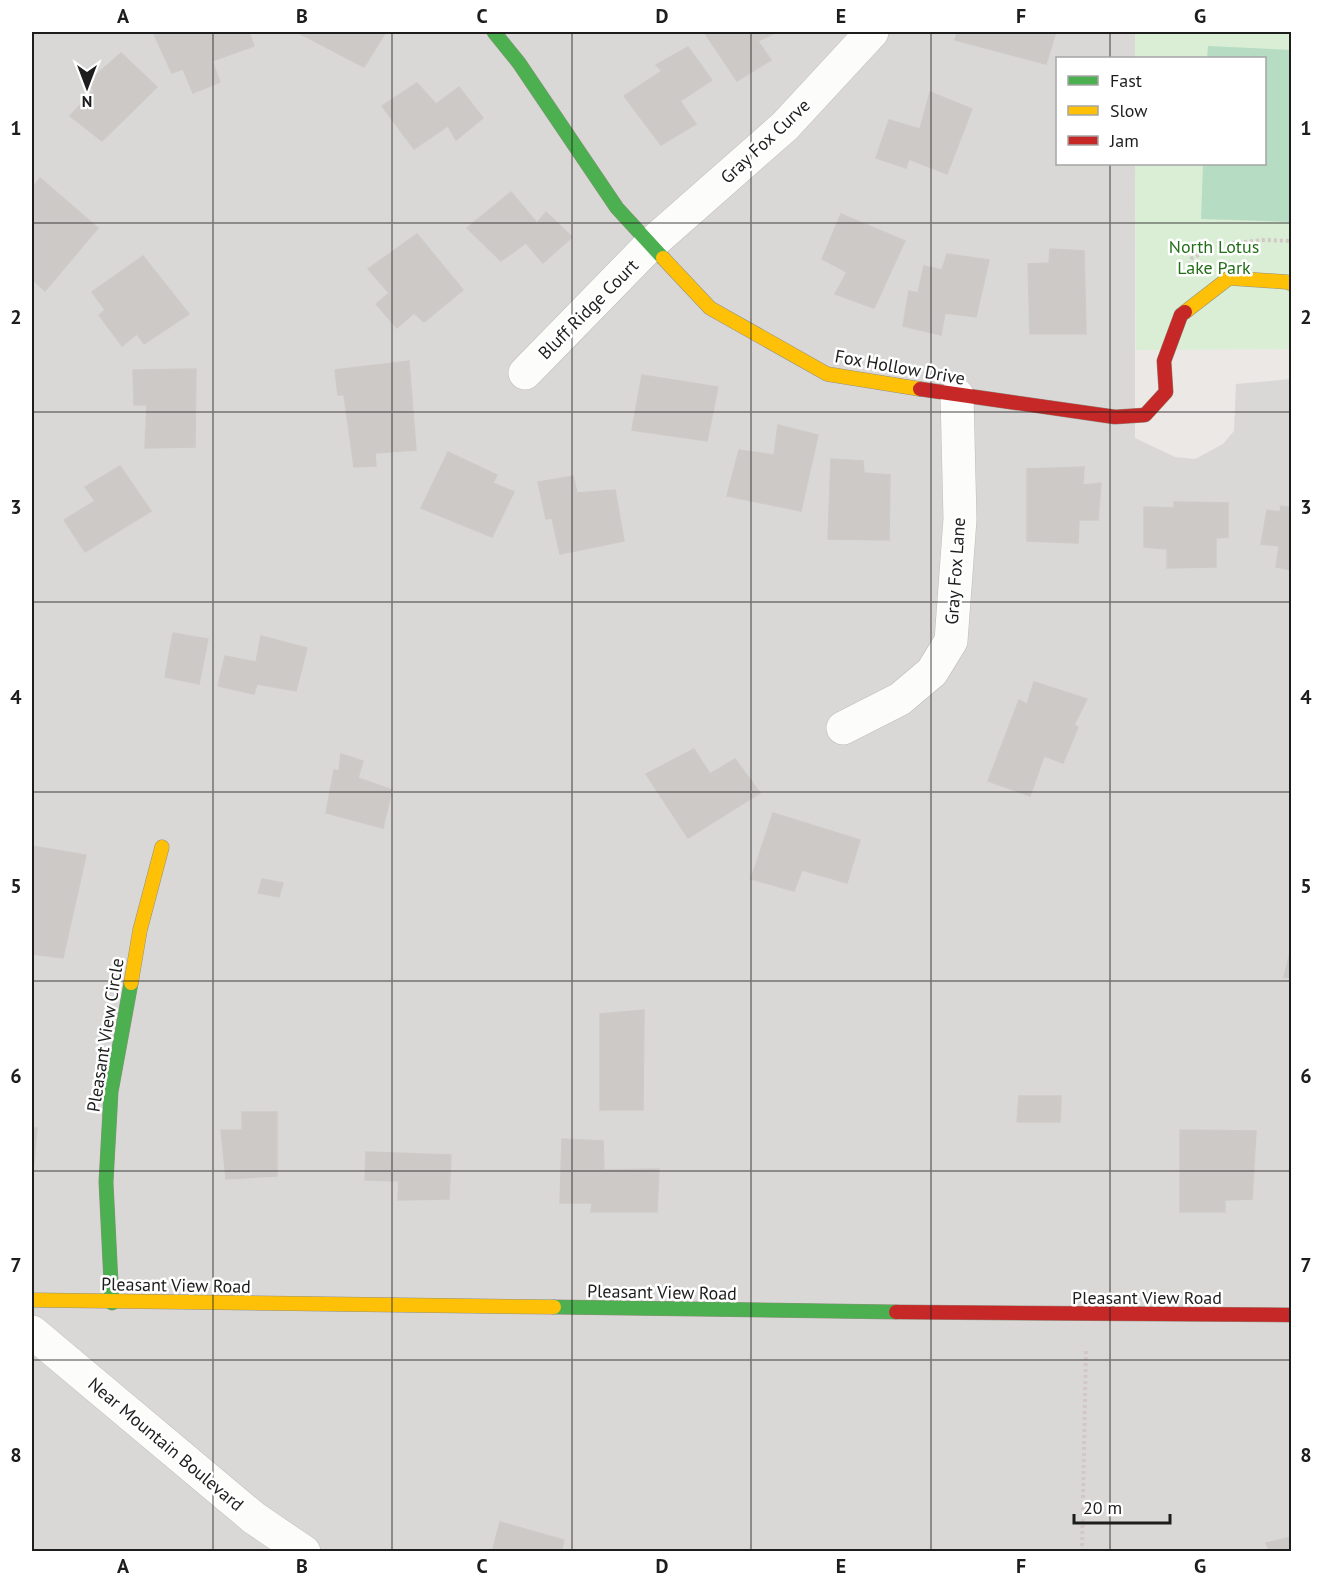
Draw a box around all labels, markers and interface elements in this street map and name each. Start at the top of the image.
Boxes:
text: A [117,3,130,29]
text: B [296,3,308,29]
text: C [476,3,488,29]
text: D [656,3,669,29]
text: E [836,3,846,29]
text: F [1016,3,1026,29]
text: G [1194,3,1206,29]
north arrow [57,57,117,117]
legend [1056,57,1266,165]
text: Fast [1110,69,1142,92]
text: N [82,92,92,112]
street label: Gray Fox Curve [715,94,815,188]
text: Slow [1110,99,1148,122]
text: 1 [10,115,22,141]
text: 1 [1300,115,1312,141]
text: Jam [1109,129,1139,152]
park label: North Lotus Lake Park [1169,235,1259,279]
street label: Bluff Ridge Court [533,254,643,364]
text: 2 [10,304,22,330]
text: 2 [1300,304,1312,330]
street label: Fox Hollow Drive [833,344,967,390]
text: 3 [10,494,22,520]
text: 3 [1300,494,1312,520]
street label: Gray Fox Lane [940,517,970,625]
text: 4 [10,684,22,710]
text: 4 [1300,684,1312,710]
text: 5 [10,873,22,899]
text: 5 [1300,873,1312,899]
street label: Pleasant View Circle [81,956,129,1114]
text: 6 [10,1063,22,1089]
text: 6 [1300,1063,1312,1089]
text: 7 [10,1252,22,1278]
text: 7 [1300,1252,1312,1278]
street label: Pleasant View Road [101,1272,251,1298]
street label: Pleasant View Road [587,1279,737,1305]
street label: Pleasant View Road [1072,1286,1222,1309]
street label: Near Mountain Boulevard [83,1372,249,1516]
text: 8 [10,1442,22,1468]
text: 8 [1300,1442,1312,1468]
scale bar [1074,1487,1170,1525]
text: 20 m [1083,1496,1122,1519]
text: A [117,1553,130,1579]
text: B [296,1553,308,1579]
text: C [476,1553,488,1579]
text: D [656,1553,669,1579]
text: E [836,1553,846,1579]
text: F [1016,1553,1026,1579]
text: G [1194,1553,1206,1579]

